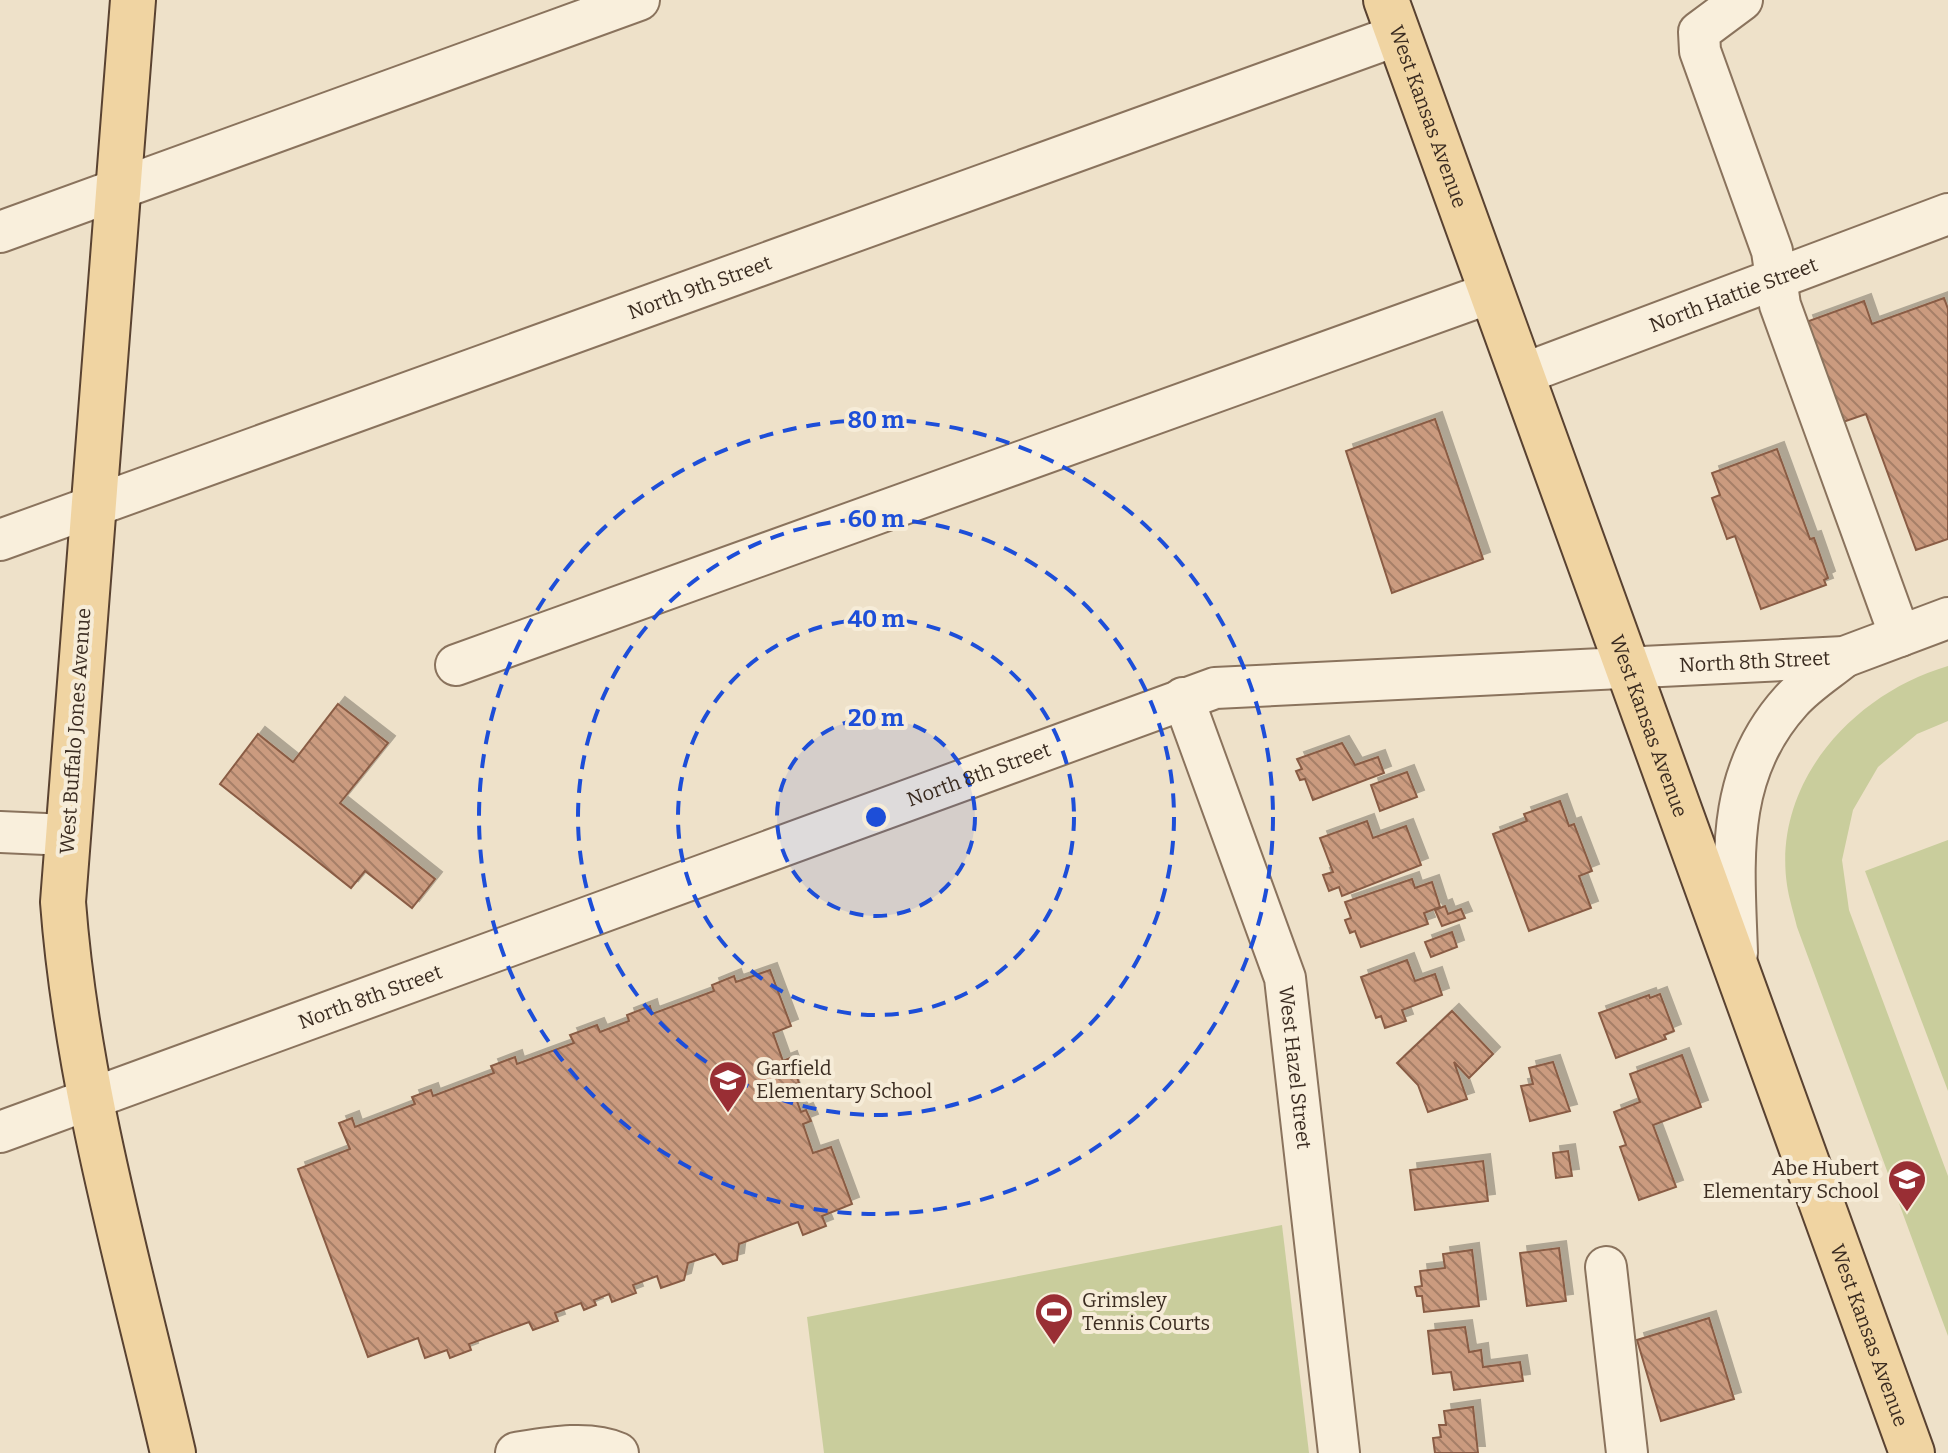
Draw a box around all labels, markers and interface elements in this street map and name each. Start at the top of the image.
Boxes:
street label: West Kansas Avenue [1384,22,1472,211]
street label: North 9th Street [625,250,775,324]
street label: North Hattie Street [1646,252,1821,337]
text: 80 m [848,406,905,434]
text: 60 m [848,505,904,533]
text: 40 m [847,605,905,633]
street label: West Buffalo Jones Avenue [54,607,96,855]
street label: West Kansas Avenue [1605,631,1693,820]
street label: North 8th Street [1679,646,1831,677]
text: 20 m [848,704,904,732]
street label: North 8th Street [904,737,1054,812]
centre of rings [862,803,890,831]
street label: North 8th Street [295,960,445,1034]
street label: West Hazel Street [1274,985,1316,1150]
place label: Garfield Elementary School [756,1056,933,1103]
school or university icon: Garfield Elementary School [707,1059,749,1114]
place label: Abe Hubert Elementary School [1703,1156,1879,1203]
school or university icon: Abe Hubert Elementary School [1886,1158,1928,1213]
street label: West Kansas Avenue [1825,1241,1913,1430]
place label: Grimsley Tennis Courts [1082,1288,1210,1335]
sports icon: Grimsley Tennis Courts [1033,1291,1075,1346]

